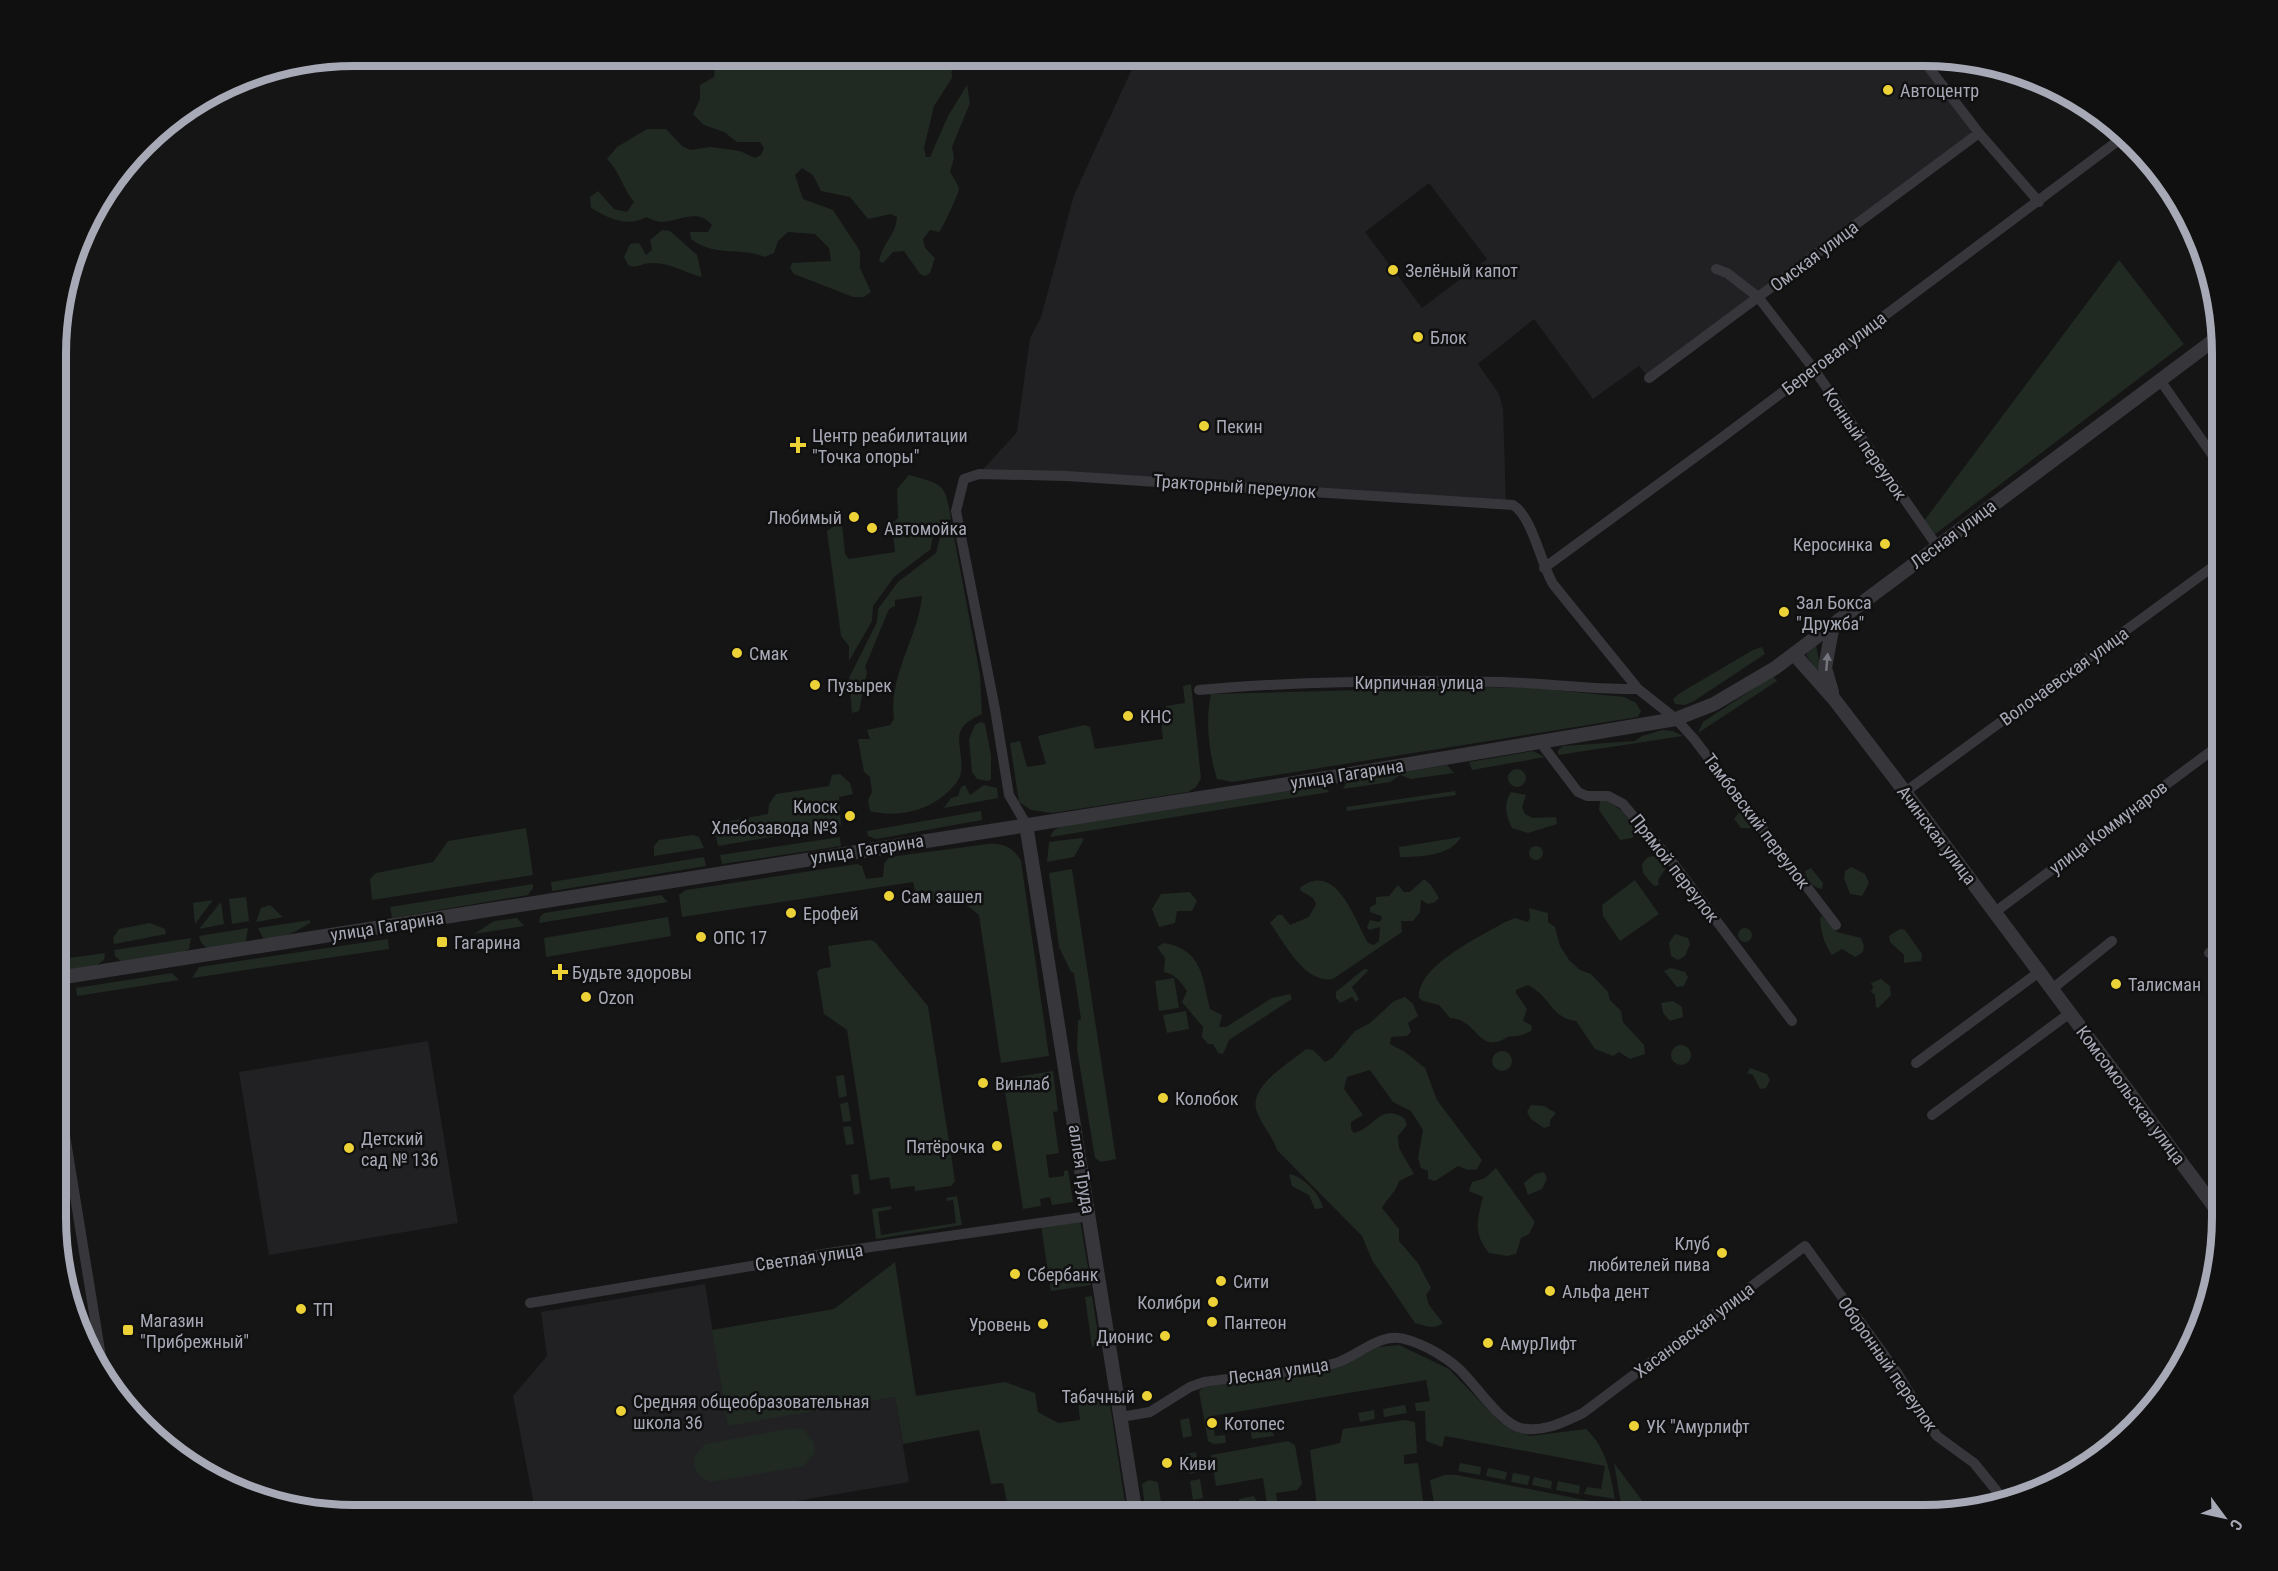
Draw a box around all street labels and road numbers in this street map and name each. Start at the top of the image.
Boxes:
street label: Омская улица [1766,216,1862,296]
street label: Береговая улица [1778,307,1890,399]
street label: Конный переулок [1819,384,1912,504]
street label: Тракторный переулок [1153,470,1318,502]
street label: Лесная улица [1906,495,2000,573]
street label: Волочаевская улица [1996,622,2132,730]
street label: Кирпичная улица [1354,672,1484,693]
street label: Тамбовский переулок [1699,749,1815,893]
street label: улица Гагарина [1289,755,1405,793]
street label: улица Коммунаров [2045,776,2171,878]
street label: Ачинская улица [1893,781,1981,889]
street label: Прямой переулок [1626,810,1724,927]
street label: улица Гагарина [809,830,925,868]
street label: улица Гагарина [329,907,445,945]
street label: Комсомольская улица [2072,1022,2190,1168]
street label: аллея Труда [1065,1123,1099,1215]
street label: Светлая улица [754,1239,864,1275]
street label: Хасановская улица [1630,1278,1758,1382]
street label: Оборонный переулок [1834,1293,1942,1435]
street label: Лесная улица [1226,1354,1330,1388]

